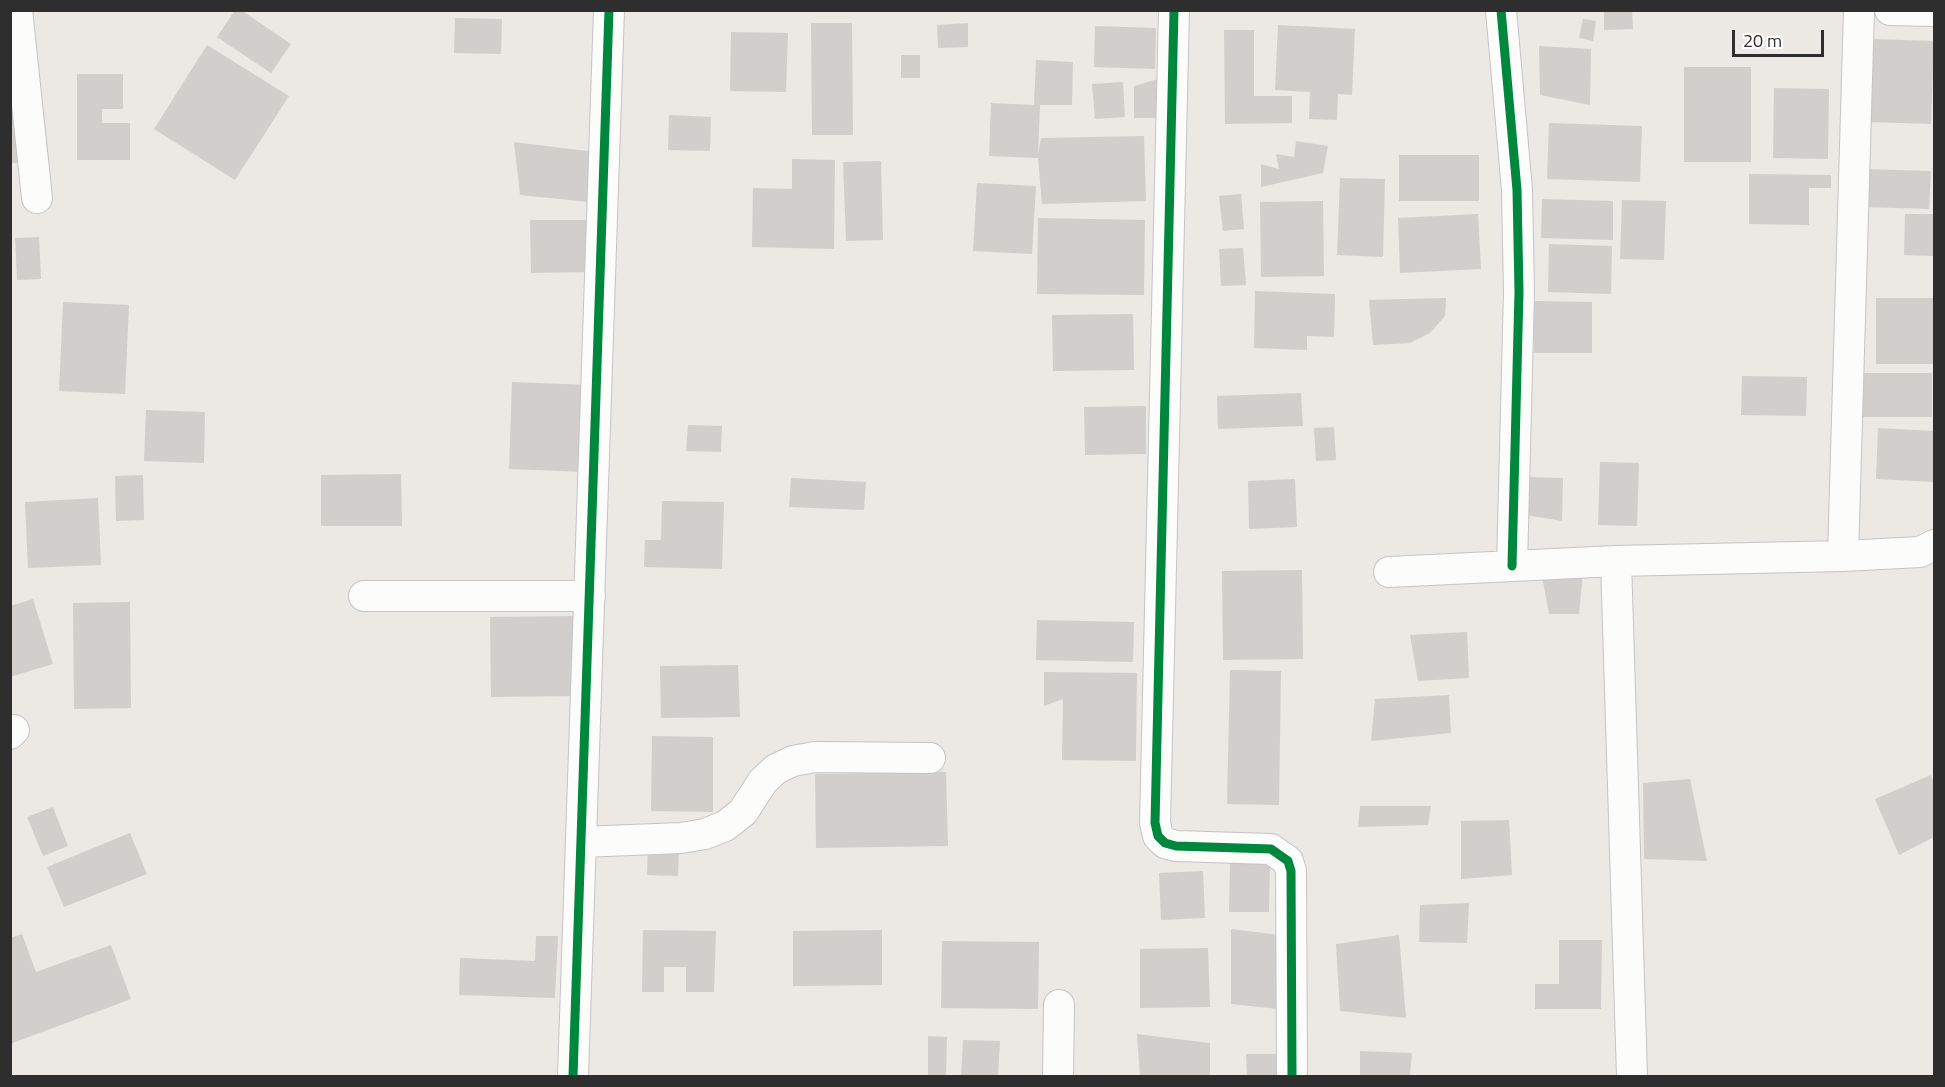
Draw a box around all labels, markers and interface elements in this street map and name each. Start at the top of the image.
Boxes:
scale bar [1735,18,1826,56]
text: 20 m [1743,27,1782,54]

